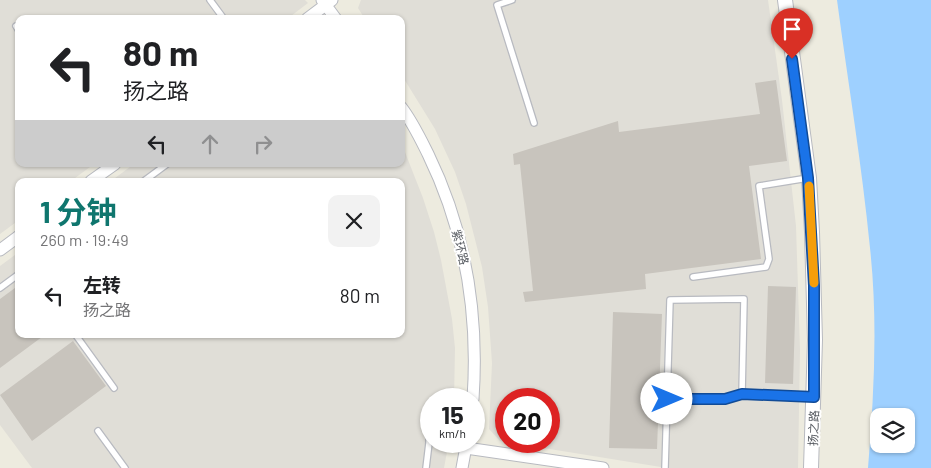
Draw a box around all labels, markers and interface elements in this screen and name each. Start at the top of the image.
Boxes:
pin [771,8,813,59]
icon: arrive [778,15,806,43]
text: 80 m [123,31,198,73]
icon: left [40,35,105,100]
text: 扬之路 [123,77,189,103]
icon: left [143,130,171,158]
icon: ahead [196,130,224,158]
icon: right [249,130,277,158]
text: 1 分钟 [40,193,117,229]
button: close [328,195,380,247]
street label: 紫环路 [450,228,472,266]
text: 260 m · 19:49 [40,230,129,249]
text: 左转 [83,273,121,296]
icon: left [40,282,68,310]
text: 80 m [340,284,380,307]
text: 扬之路 [83,300,131,319]
position arrow [640,372,692,424]
speed limit sign: 20 [495,388,560,453]
text: 15 [441,399,464,429]
map controls [870,408,915,453]
button: layers [870,408,915,453]
street label: 扬之路 [805,410,821,446]
text: km/h [439,426,466,440]

